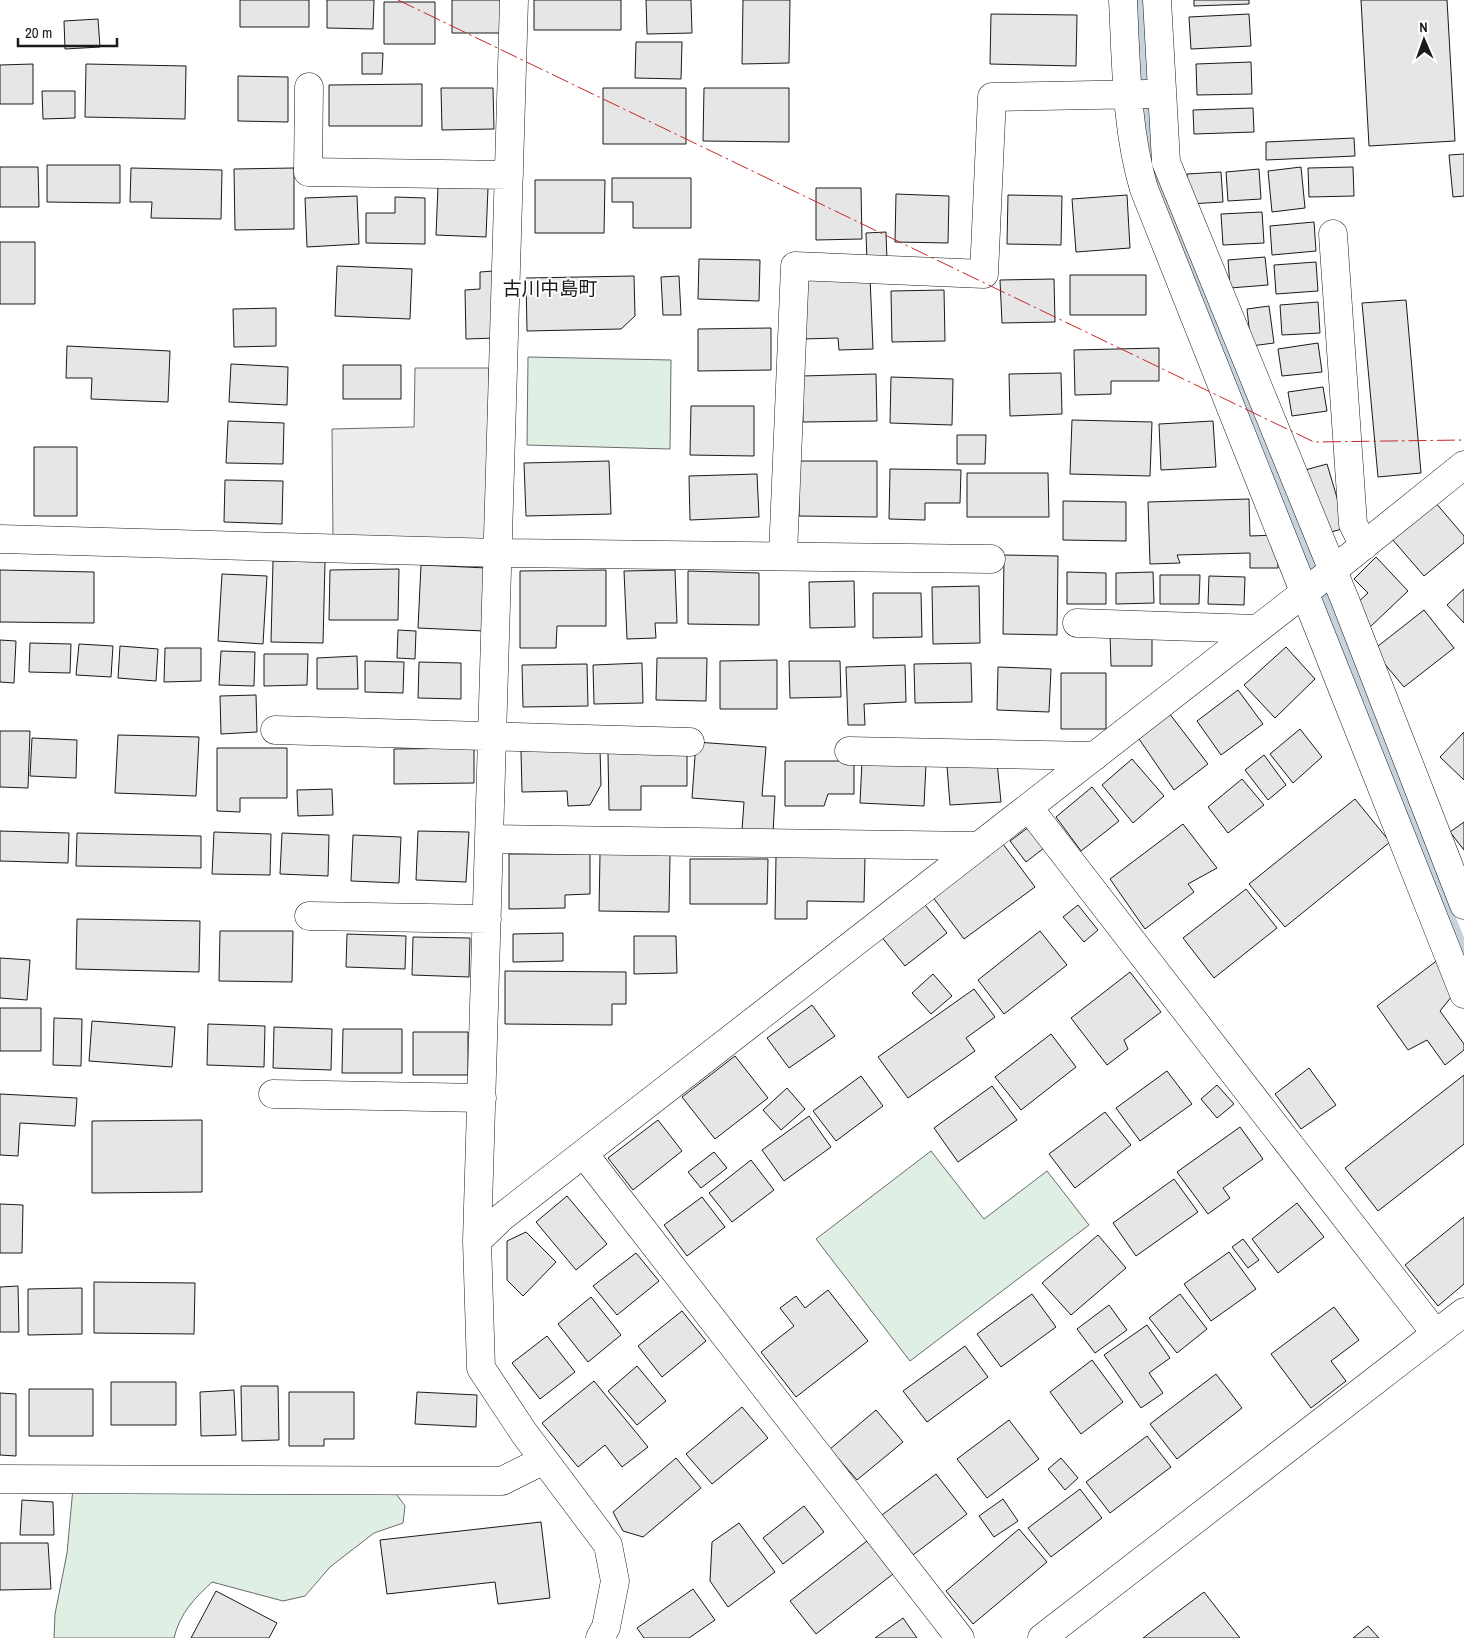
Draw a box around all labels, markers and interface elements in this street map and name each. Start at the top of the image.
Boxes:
scale bar [18,15,116,47]
north arrow [1399,15,1449,65]
text: N [1419,18,1428,36]
text: 20 m [25,22,52,43]
district label: 古川中島町 [502,275,598,301]

